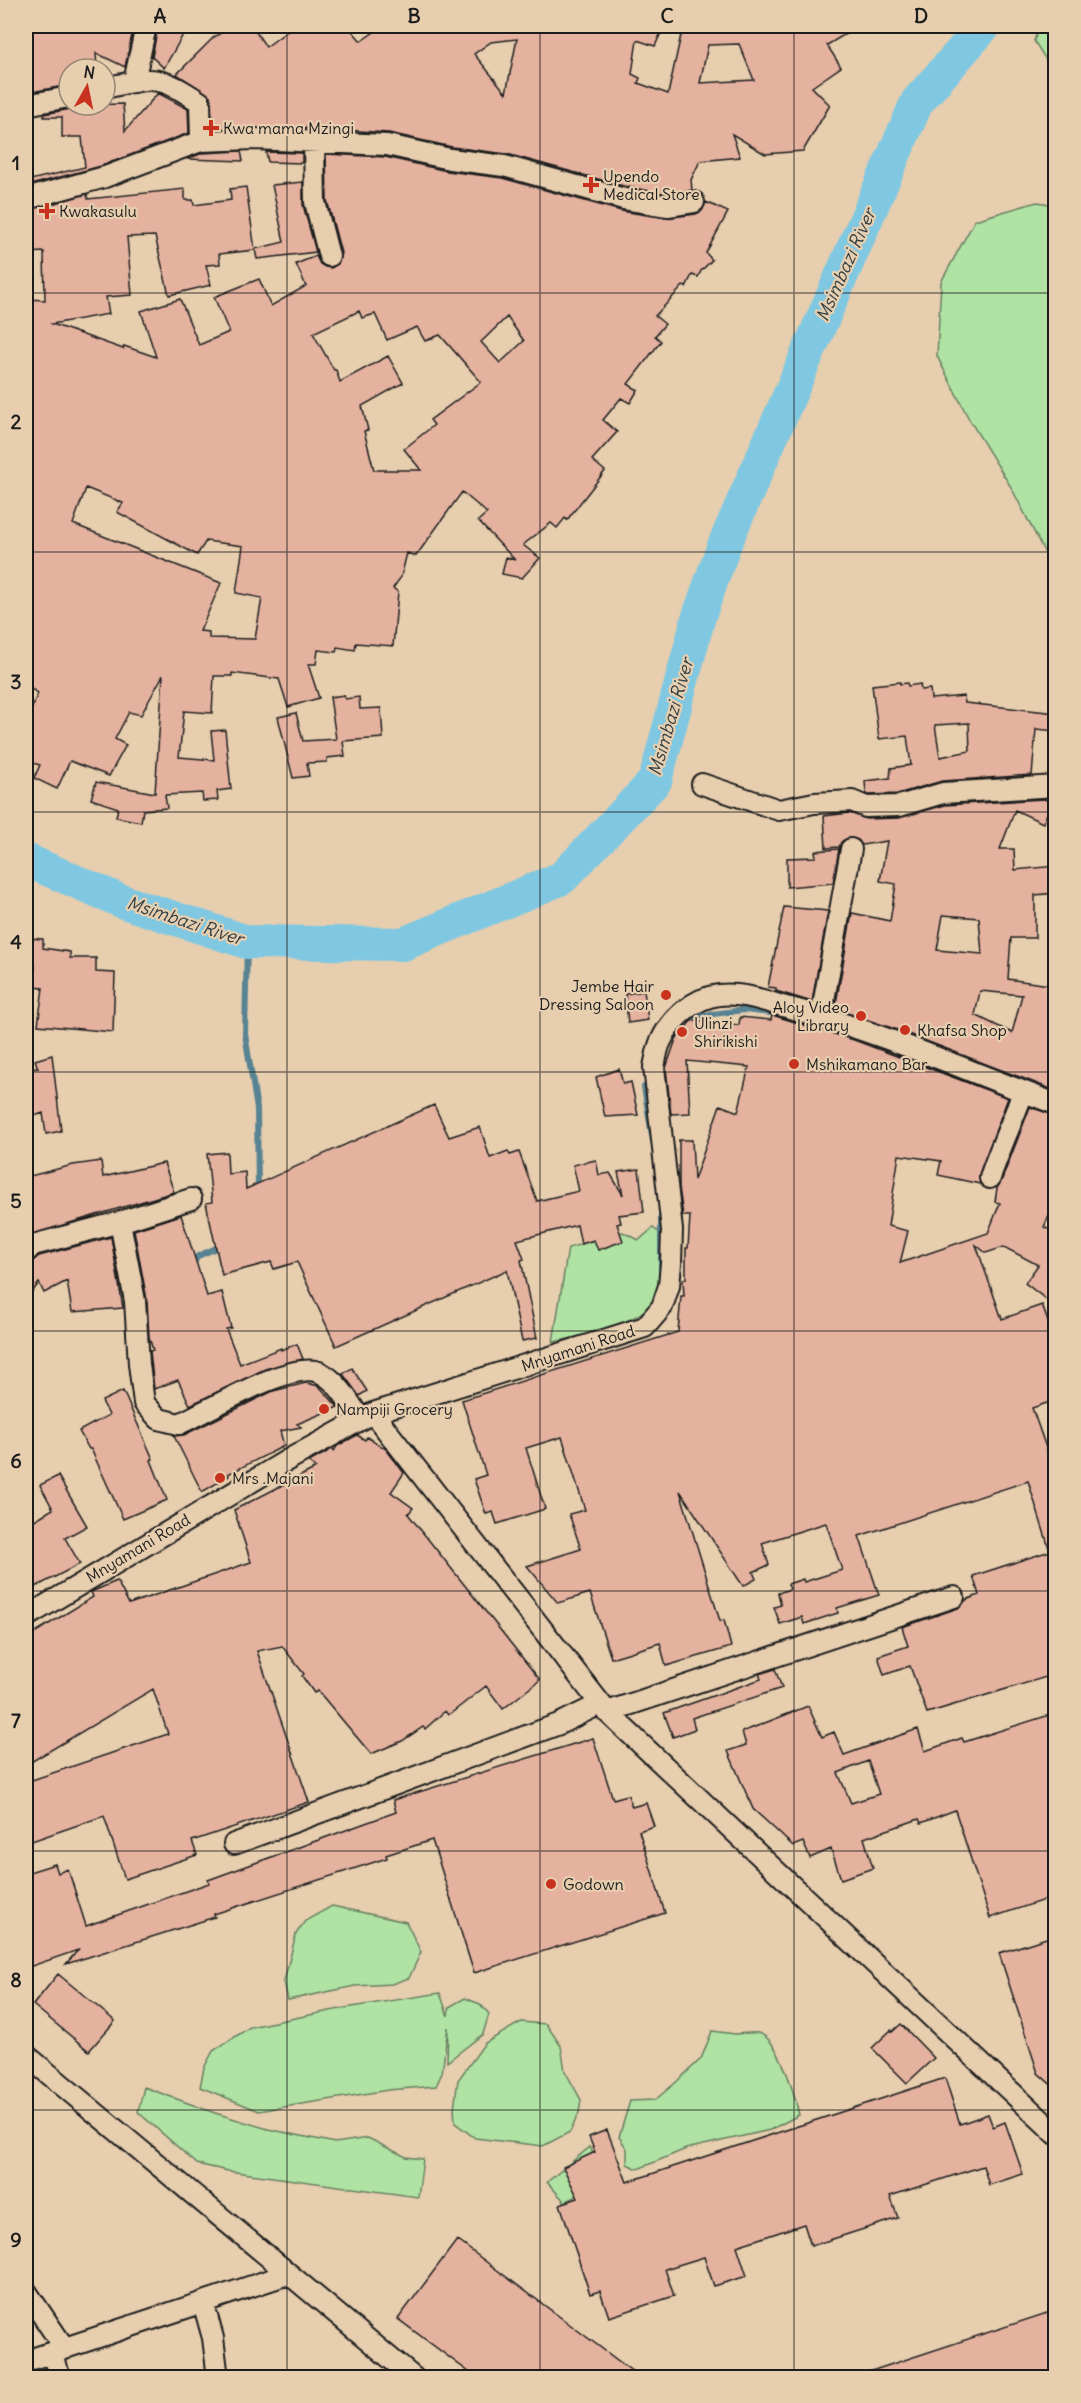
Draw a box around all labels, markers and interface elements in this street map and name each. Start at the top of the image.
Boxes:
text: A [154,3,167,28]
text: B [407,3,421,28]
text: C [660,3,674,28]
text: D [914,3,928,28]
north arrow [57,57,117,117]
text: N [82,61,96,83]
place label: Kwa mama Mzingi [223,118,354,138]
marker: Kwa mama Mzingi [204,121,218,135]
text: 1 [12,150,20,175]
place label: Upendo Medical Store [603,166,700,204]
marker: Upendo Medical Store [584,178,598,192]
place label: Kwakasulu [59,201,137,221]
water label: Msimbazi River [810,202,882,325]
marker: Kwakasulu [40,204,54,218]
text: 2 [11,409,22,434]
water label: Msimbazi River [643,653,699,778]
text: 3 [10,669,22,694]
water label: Msimbazi River [124,891,249,951]
text: 4 [10,929,22,954]
place label: Jembe Hair Dressing Saloon [539,976,654,1014]
marker: Jembe Hair Dressing Saloon [659,988,673,1002]
place label: Aloy Video Library [773,997,849,1035]
marker: Aloy Video Library [854,1009,868,1023]
place label: Ulinzi Shirikishi [694,1013,758,1051]
place label: Khafsa Shop [917,1020,1007,1040]
marker: Khafsa Shop [898,1023,912,1037]
marker: Ulinzi Shirikishi [675,1025,689,1039]
place label: Mshikamano Bar [806,1054,928,1074]
marker: Mshikamano Bar [787,1057,801,1071]
text: 5 [10,1188,22,1213]
street label: Mnyamani Road [519,1320,637,1376]
place label: Nampiji Grocery [336,1399,453,1419]
marker: Nampiji Grocery [317,1402,331,1416]
text: 6 [10,1448,22,1473]
place label: Mrs .Majani [232,1468,313,1488]
marker: Mrs .Majani [213,1471,227,1485]
street label: Mnyamani Road [82,1509,194,1587]
text: 7 [11,1708,21,1733]
place label: Godown [563,1874,624,1894]
marker: Godown [544,1877,558,1891]
text: 8 [10,1967,22,1992]
text: 9 [10,2227,22,2252]

